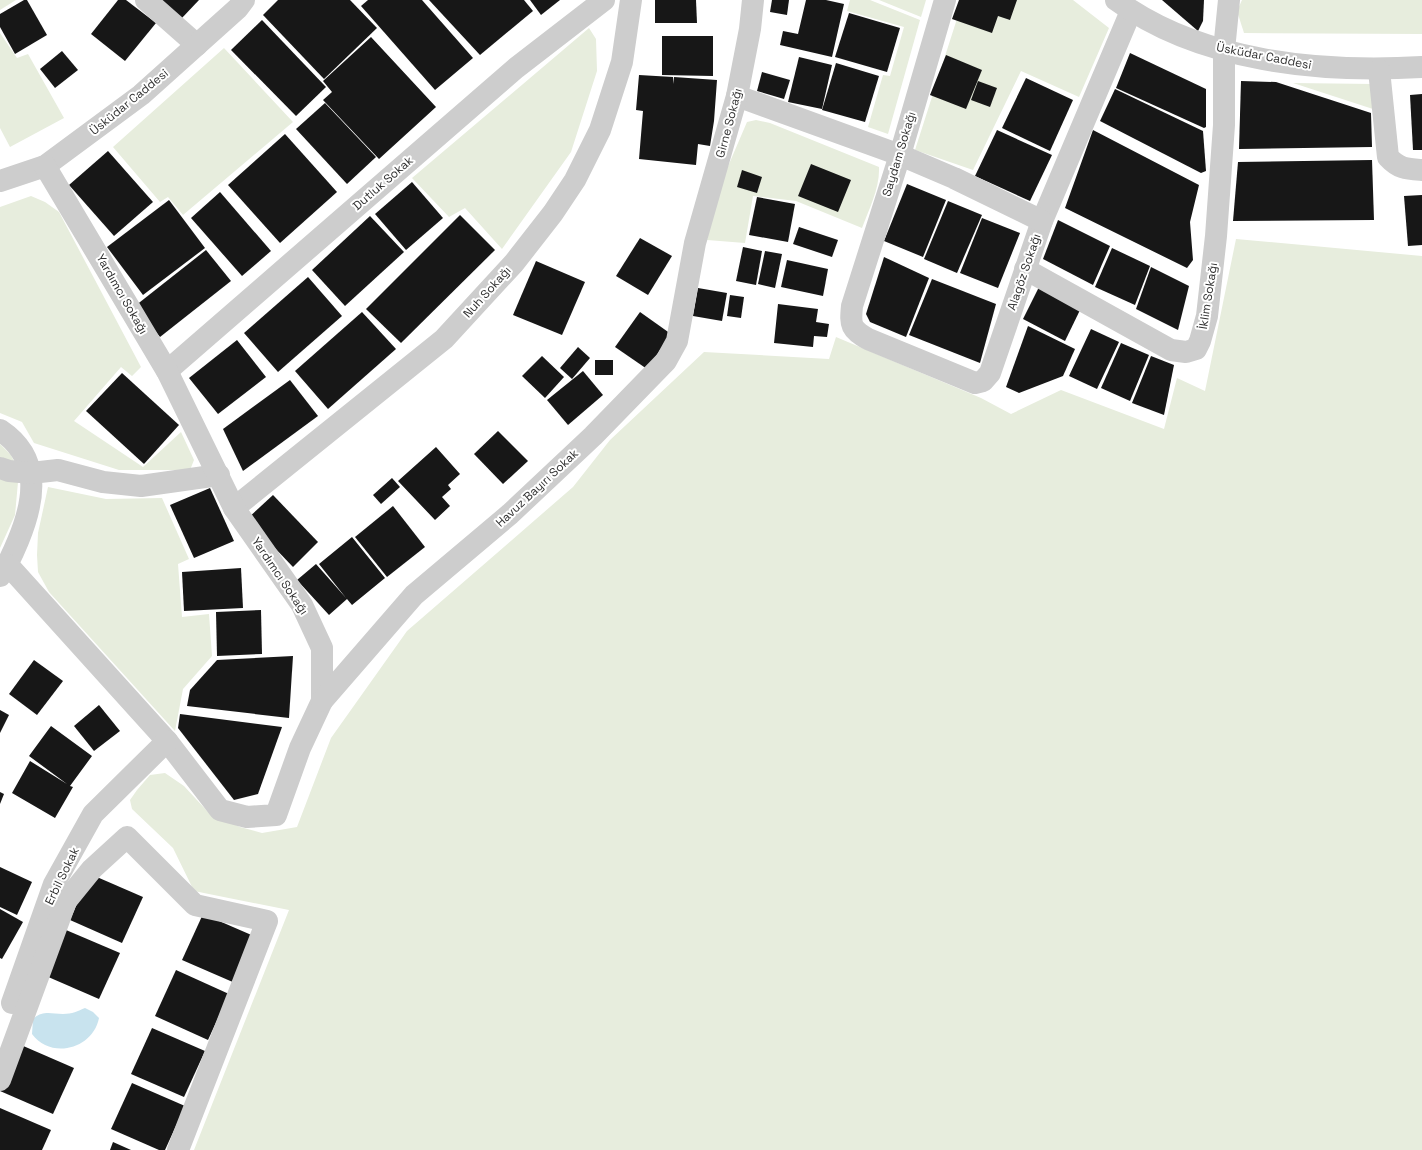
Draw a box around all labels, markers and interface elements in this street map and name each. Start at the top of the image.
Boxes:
street label: Üsküdar Caddesi [1215,39,1313,73]
street label: Üsküdar Caddesi [86,65,172,139]
street label: Girne Sokağı [712,86,746,160]
street label: Saydam Sokağı [878,110,920,198]
street label: Dutluk Sokak [349,152,417,214]
street label: Alagöz Sokağı [1003,232,1045,312]
street label: Yardımcı Sokağı [93,251,151,337]
street label: İklim Sokağı [1195,262,1221,330]
street label: Nuh Sokağı [460,263,514,321]
street label: Havuz Bayırı Sokak [492,445,582,531]
street label: Yardımcı Sokağı [248,534,312,618]
street label: Erbil Sokak [41,844,83,908]

